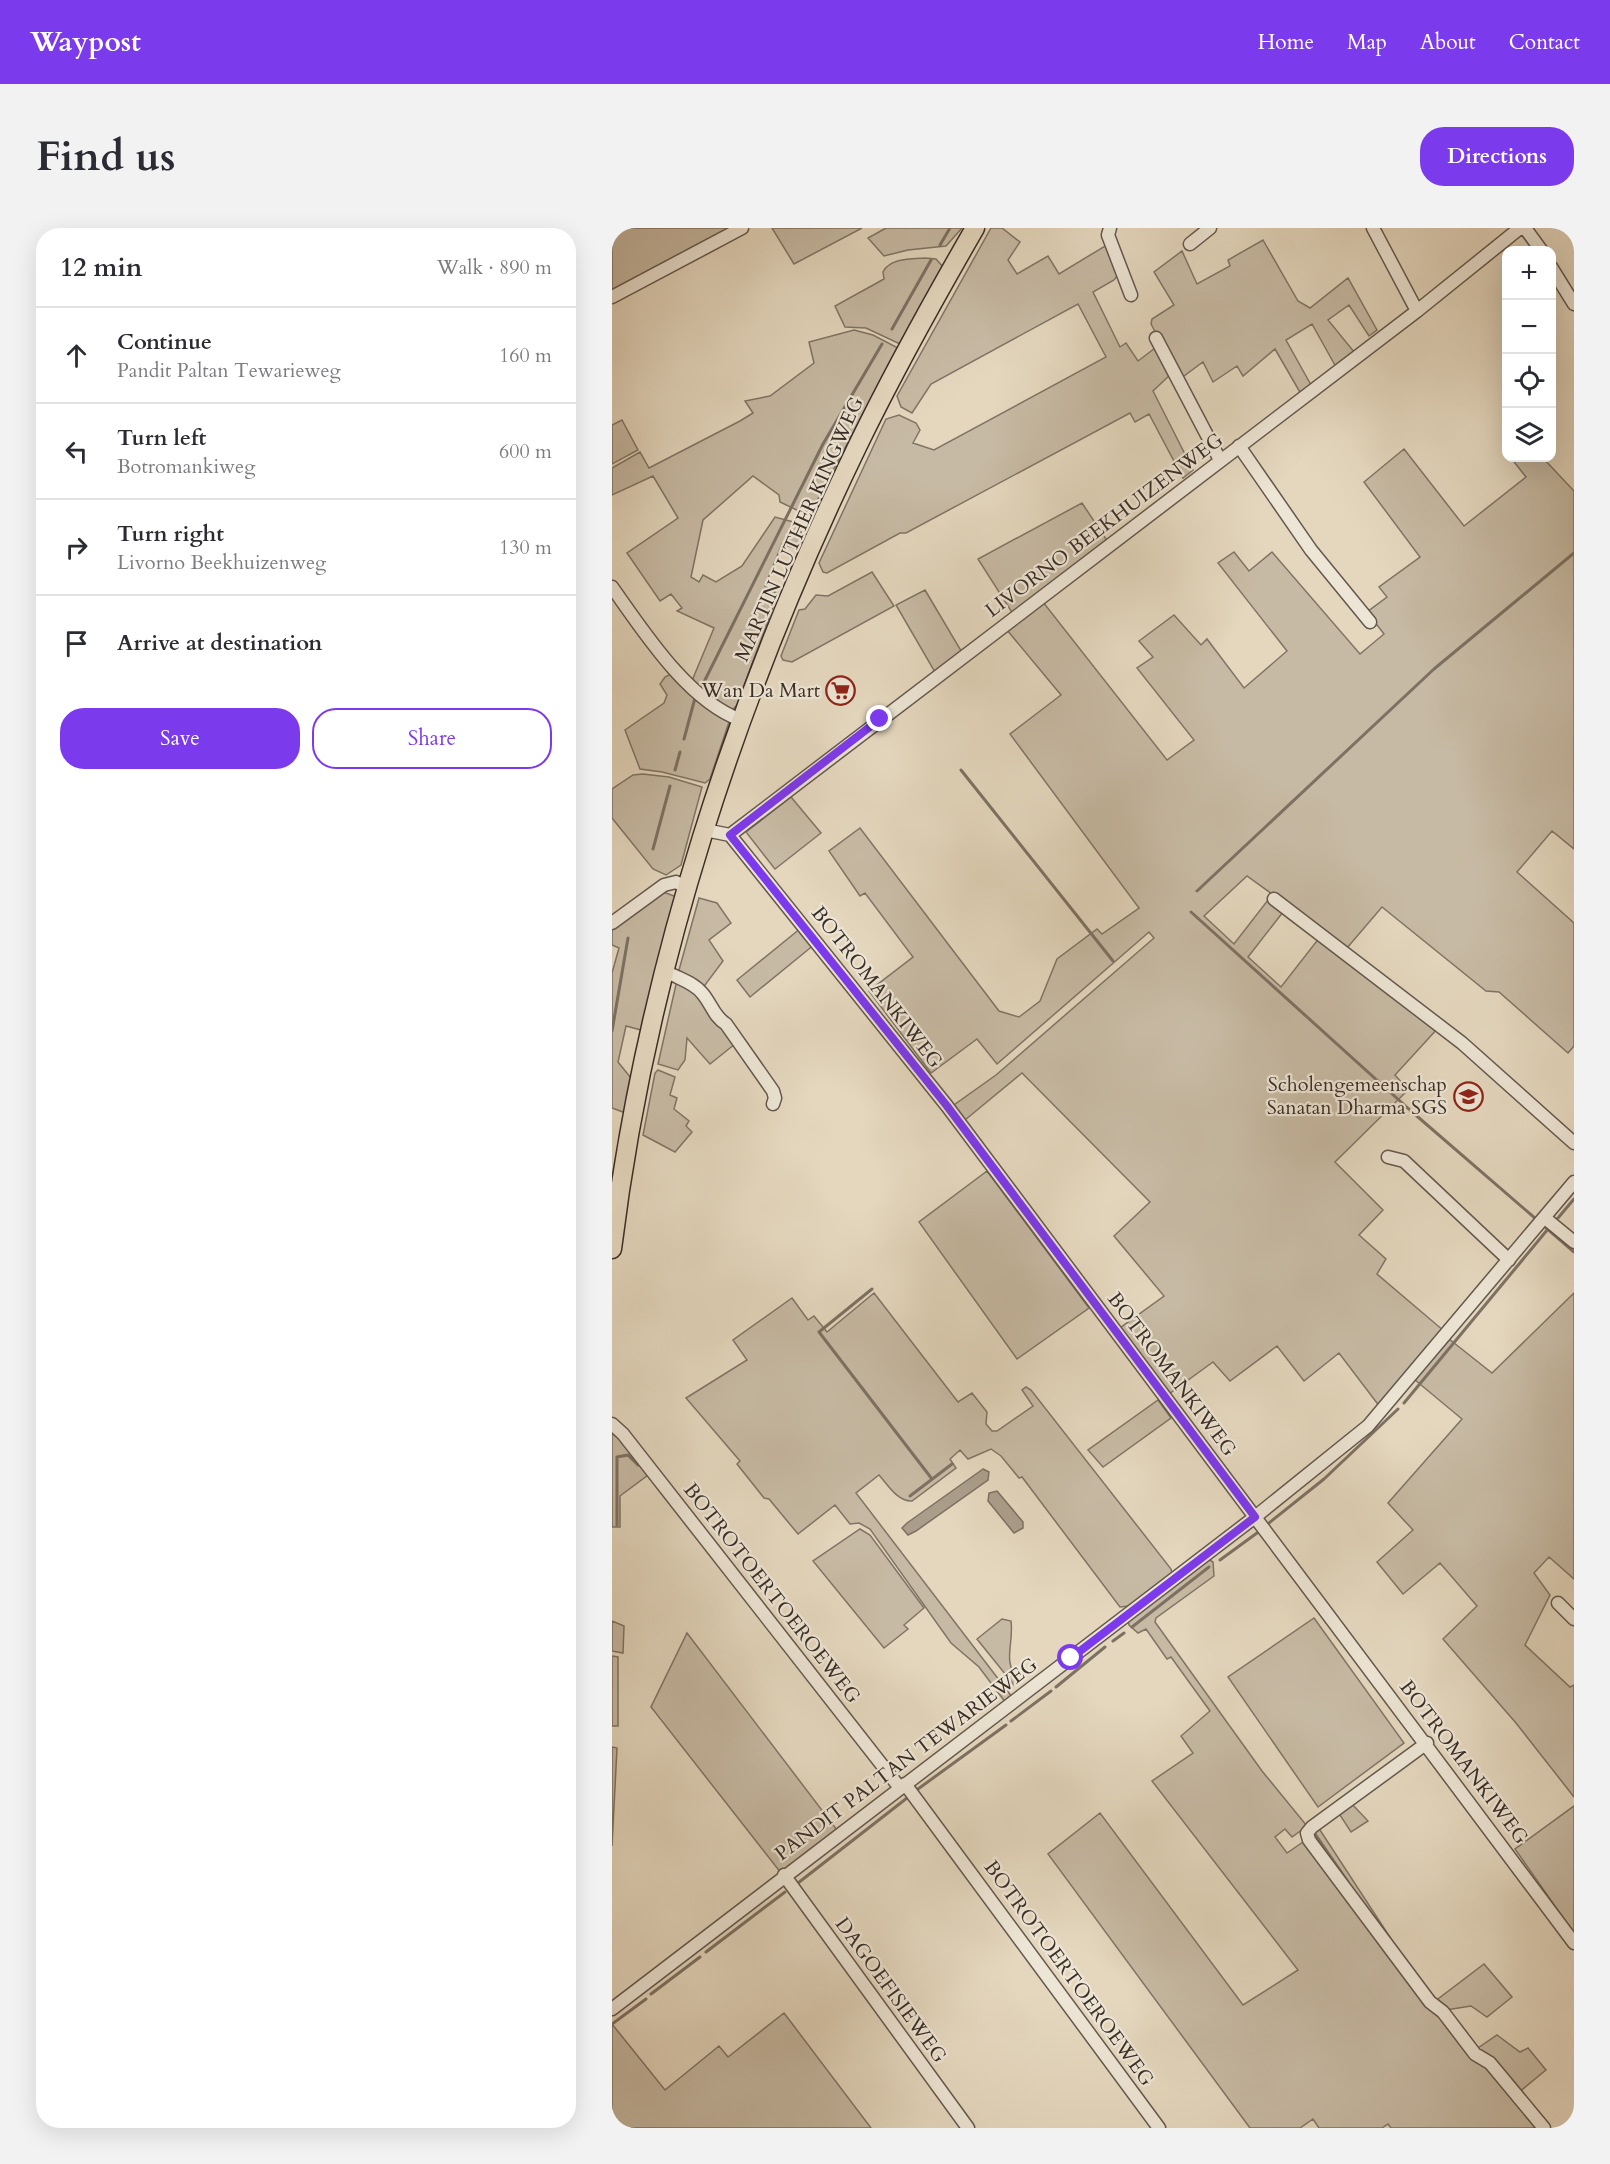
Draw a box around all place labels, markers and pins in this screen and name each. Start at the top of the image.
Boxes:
supermarket icon: Wan Da Mart [825,674,857,706]
place label: Wan Da Mart [700,677,821,704]
place label: Scholengemeenschap Sanatan Dharma SGS [1267,1071,1447,1121]
school or university icon: Scholengemeenschap Sanatan Dharma SGS [1452,1080,1484,1112]

